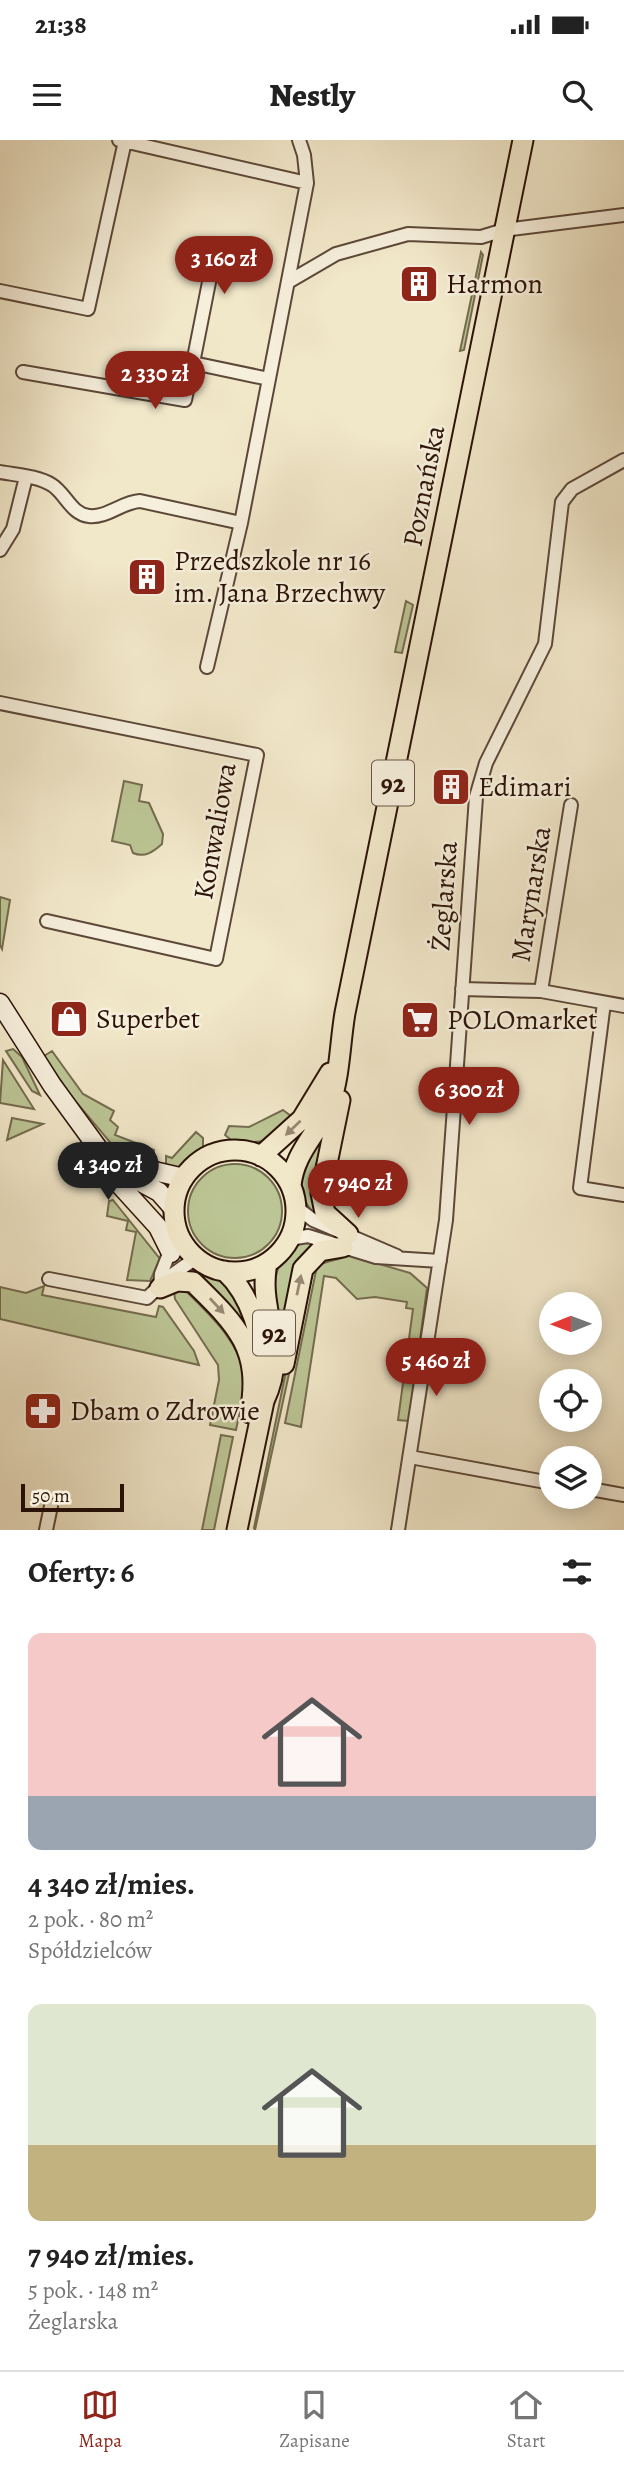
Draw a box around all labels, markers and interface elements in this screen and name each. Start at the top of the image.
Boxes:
text: 21:38 [35,7,87,42]
text: Nestly [269,73,355,117]
icon: menu [28,76,66,114]
icon: search [558,76,596,114]
pin: 3 160 zł [152,236,296,296]
text: 3 160 zł [191,243,257,274]
building icon: Harmon [398,263,440,305]
place label: Harmon [446,265,543,303]
pin: 2 330 zł [83,352,227,411]
text: 2 330 zł [121,358,189,389]
street label: Poznańska [394,422,454,550]
place label: Przedszkole nr 16 im. Jana Brzechwy [174,542,386,612]
building icon: Przedszkole nr 16 im. Jana Brzechwy [126,556,168,598]
street label: Konwaliowa [184,760,246,902]
road number: 92 [372,761,414,806]
building icon: Edimari [430,766,472,808]
place label: Edimari [478,768,572,806]
street label: Marynarska [502,823,560,965]
street label: Żeglarska [421,840,467,952]
shop icon: Superbet [48,998,90,1040]
supermarket icon: POLOmarket [399,999,441,1041]
place label: Superbet [96,1000,200,1038]
place label: POLOmarket [447,1001,598,1039]
pin: 6 300 zł [397,1068,541,1127]
text: 6 300 zł [434,1074,504,1105]
one-way arrow [285,1119,302,1135]
pin: 4 340 zł [36,1142,180,1202]
text: 4 340 zł [74,1149,142,1180]
pin: 7 940 zł [286,1160,430,1220]
text: 7 940 zł [324,1167,392,1198]
one-way arrow [294,1274,305,1296]
north arrow [539,1292,602,1354]
map controls [539,1292,602,1509]
one-way arrow [208,1297,225,1314]
road number: 92 [253,1310,295,1356]
pin: 5 460 zł [364,1338,508,1398]
text: 5 460 zł [402,1345,470,1376]
button: locate [539,1369,602,1432]
pharmacy icon: Dbam o Zdrowie [22,1390,64,1432]
place label: Dbam o Zdrowie [70,1392,260,1430]
button: layers [539,1446,602,1509]
scale bar [21,1481,124,1513]
text: 50 m [32,1483,70,1509]
text: Oferty: 6 [28,1552,135,1592]
icon: filters [558,1553,596,1591]
icon: home [249,1679,375,1805]
text: 4 340 zł/mies. [28,1864,195,1904]
text: 2 pok. · 80 m² [28,1904,153,1935]
text: Spółdzielców [28,1935,152,1966]
icon: home [249,2050,375,2176]
text: 7 940 zł/mies. [28,2235,195,2275]
text: 5 pok. · 148 m² [28,2275,158,2306]
text: Żeglarska [28,2306,118,2337]
tab: Mapa [79,2386,122,2454]
tab: Zapisane [279,2386,350,2454]
tab: Start [507,2386,545,2454]

